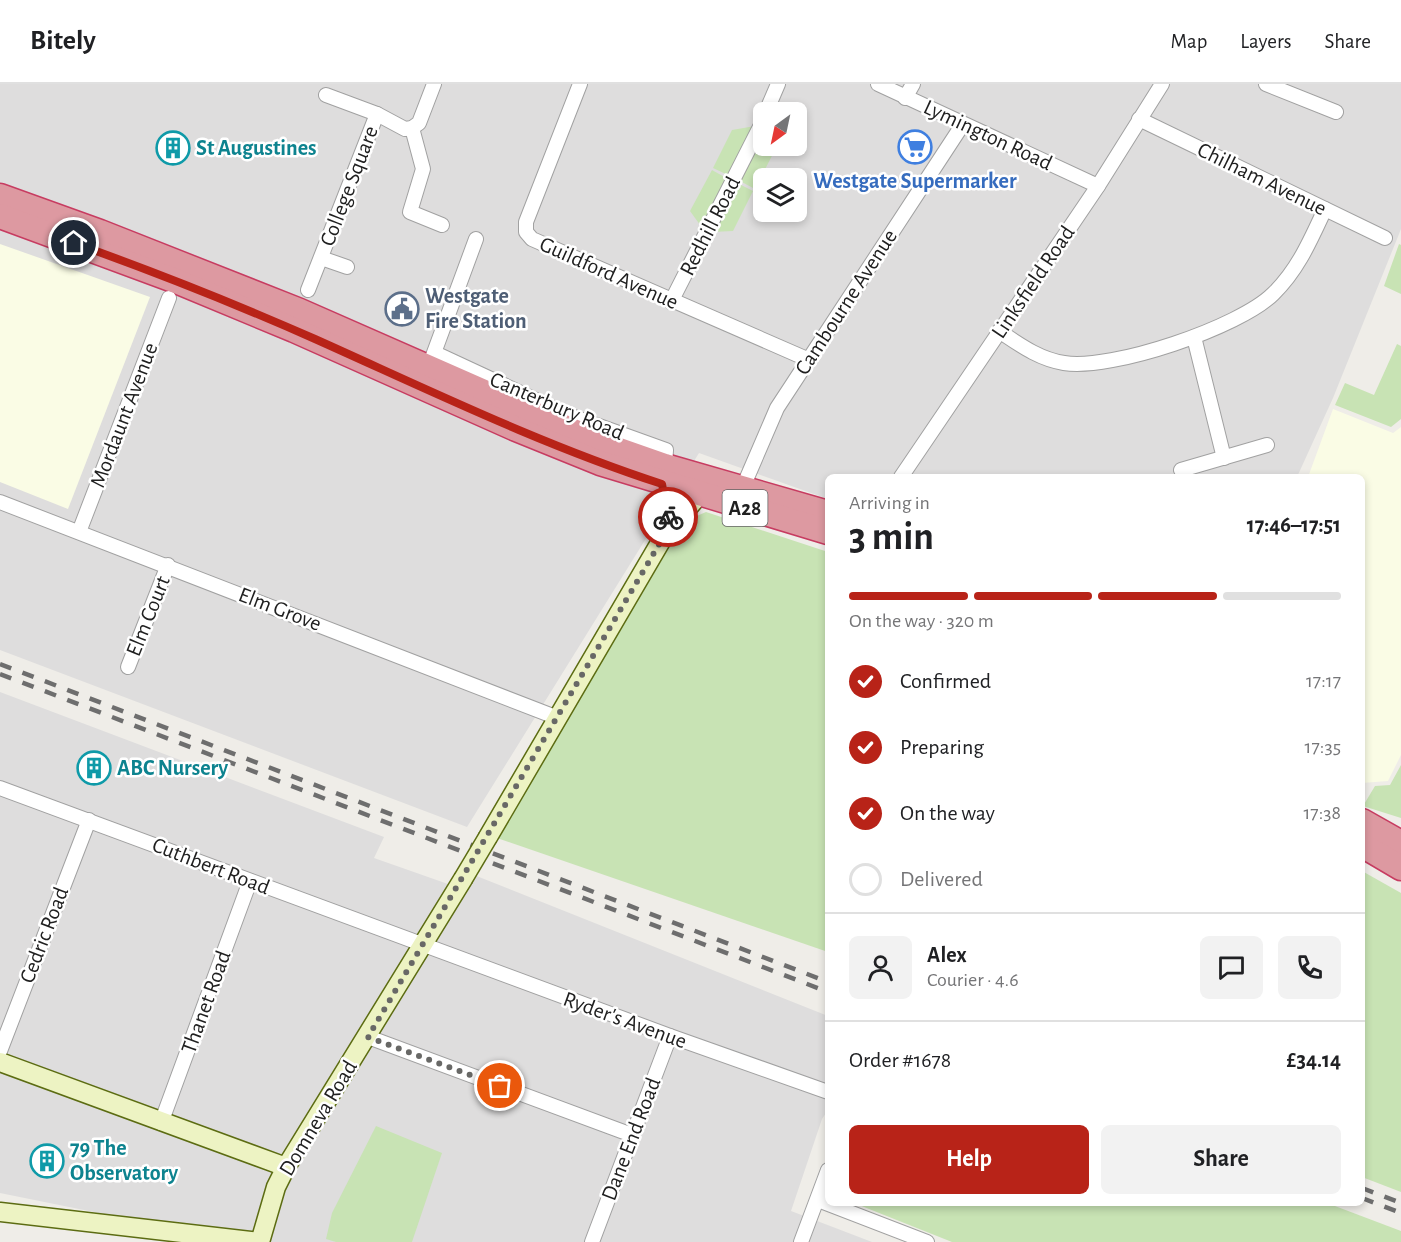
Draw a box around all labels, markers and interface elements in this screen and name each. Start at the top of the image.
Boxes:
text: Bitely [30,27,96,55]
text: Map [1171,31,1207,52]
text: Layers [1240,31,1291,52]
text: Share [1324,31,1371,52]
street label: Lymington Road [920,96,1056,174]
north arrow [753,102,807,156]
map controls [753,102,807,222]
street label: College Square [316,123,382,249]
supermarket icon: Westgate Supermarker [897,129,933,165]
building icon: St Augustines [155,130,191,166]
place label: St Augustines [196,137,317,159]
street label: Chilham Avenue [1194,138,1330,220]
button: layers [753,168,807,222]
place label: Westgate Supermarker [813,170,1017,192]
street label: Redhill Road [676,173,744,279]
pin [48,217,99,268]
street label: Linksfield Road [987,222,1079,342]
street label: Cambourne Avenue [791,225,901,379]
icon: home [57,226,90,259]
street label: Guildford Avenue [536,233,682,313]
place label: Westgate Fire Station [425,285,527,332]
public building icon: Westgate Fire Station [384,291,420,327]
street label: Mordaunt Avenue [86,340,162,490]
street label: Canterbury Road [487,368,627,444]
courier [638,487,698,547]
road number: A28 [722,490,768,526]
text: Arriving in [849,493,930,513]
icon: bike [652,501,685,534]
text: 17:46–17:51 [1247,514,1341,536]
text: 3 min [849,518,934,557]
street label: Elm Court [122,573,174,659]
street label: Elm Grove [236,583,324,635]
text: On the way · 320 m [849,611,994,631]
icon: check [849,665,882,698]
text: Confirmed [900,670,991,692]
text: 17:17 [1306,671,1341,691]
icon: check [849,731,882,764]
text: Preparing [900,736,984,758]
text: 17:35 [1305,737,1341,757]
building icon: ABC Nursery [76,750,112,786]
place label: ABC Nursery [117,757,228,780]
icon: check [849,797,882,830]
text: On the way [900,802,995,824]
text: 17:38 [1303,803,1341,823]
street label: Cuthbert Road [149,834,273,898]
text: Delivered [900,868,983,890]
street label: Cedric Road [16,884,72,986]
button: person [849,936,912,999]
button: chat [1200,936,1263,999]
button: phone [1278,936,1341,999]
text: Alex [927,944,967,966]
street label: Thanet Road [177,948,235,1056]
text: Courier · 4.6 [927,970,1019,990]
street label: Ryder's Avenue [560,988,690,1052]
text: Order #1678 [849,1049,951,1071]
text: £34.14 [1287,1049,1341,1071]
street label: Domneva Road [275,1057,361,1179]
pin [474,1060,525,1111]
icon: bag [483,1069,516,1102]
street label: Dane End Road [597,1074,665,1204]
button: Help [849,1125,1089,1194]
button: Share [1101,1125,1341,1194]
place label: 79 The Observatory [70,1137,178,1185]
building icon: 79 The Observatory [29,1143,65,1179]

